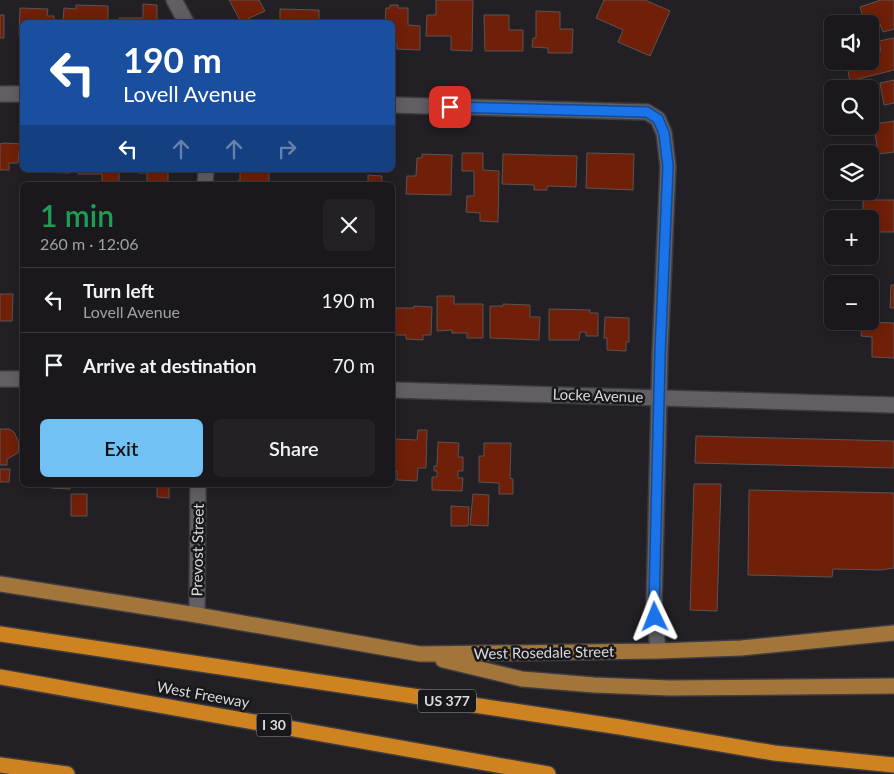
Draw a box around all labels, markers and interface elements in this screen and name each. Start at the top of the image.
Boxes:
map controls [824,15,879,330]
button: sound [824,15,879,70]
text: 190 m [123,38,222,80]
icon: left [40,40,105,105]
text: Lovell Avenue [123,80,256,107]
button: search [824,80,879,135]
pin [429,86,471,128]
icon: arrive [436,93,464,121]
icon: left [114,135,142,163]
icon: ahead [167,135,195,163]
icon: ahead [220,135,248,163]
icon: right [273,135,301,163]
button: layers [824,145,879,200]
text: 1 min [40,197,114,233]
button: close [323,199,375,251]
button: + [824,210,879,265]
text: 260 m · 12:06 [40,234,139,253]
button: − [824,275,879,330]
text: Turn left [83,279,154,302]
icon: left [40,286,68,314]
text: 190 m [321,289,375,312]
text: Lovell Avenue [83,302,180,321]
icon: arrive [40,351,68,379]
text: Arrive at destination [83,354,256,377]
text: 70 m [332,354,375,377]
street label: Locke Avenue [552,384,644,406]
button: Exit [40,419,203,477]
button: Share [213,419,375,477]
street label: Prevost Street [187,503,207,597]
position arrow [628,590,680,642]
street label: West Rosedale Street [473,642,615,662]
street label: West Freeway [155,677,251,711]
road number: US 377 [418,689,476,712]
road number: I 30 [256,714,292,736]

